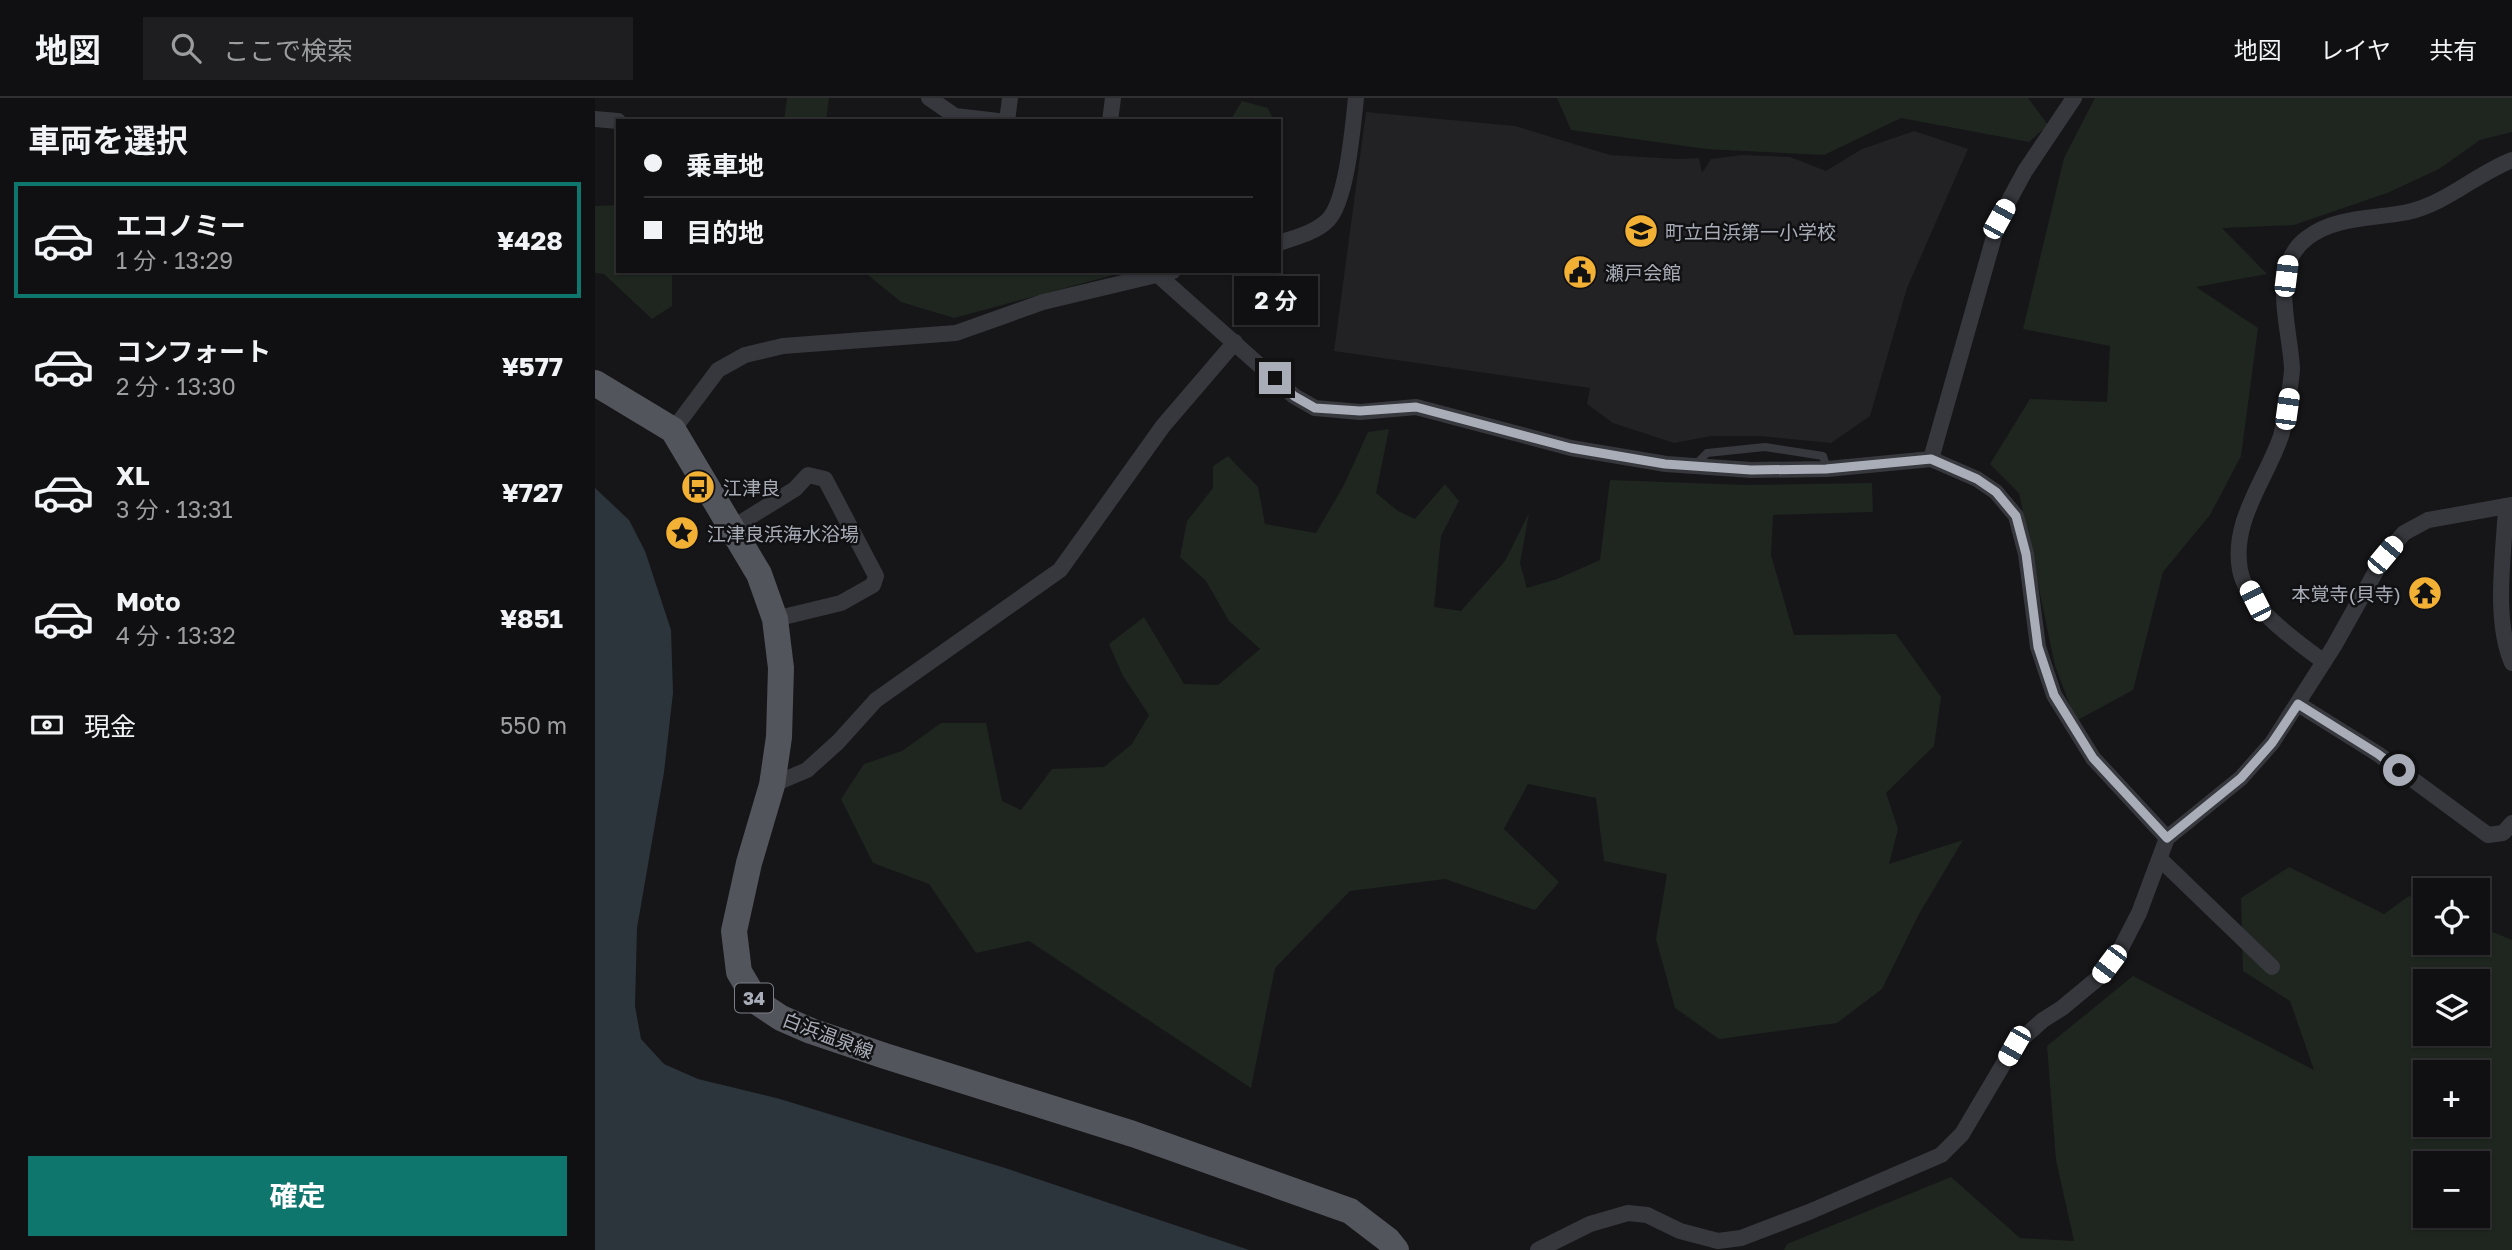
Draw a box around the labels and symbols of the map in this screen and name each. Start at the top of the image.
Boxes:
car [1980,196,2019,242]
school or university icon: 町立白浜第一小学校 [1622,212,1660,250]
place label: 町立白浜第一小学校 [1665,220,1836,243]
public building icon: 瀬戸会館 [1561,253,1599,291]
car [2274,254,2299,298]
place label: 瀬戸会館 [1605,261,1681,284]
callout: 2 分 [1233,276,1317,326]
route end [1259,362,1291,394]
car [2274,387,2301,431]
bus stop icon: 江津良 [679,468,717,506]
place label: 江津良 [723,476,780,499]
place icon: 江津良浜海水浴場 [663,514,701,552]
place label: 江津良浜海水浴場 [707,522,859,545]
car [2364,532,2407,578]
temple icon: 本覚寺(貝寺) [2406,574,2444,612]
car [2237,578,2274,624]
place label: 本覚寺(貝寺) [2292,582,2401,605]
route start [2383,754,2415,786]
car [2088,941,2131,987]
road number: 34 [735,984,773,1013]
street label: 白浜温泉線 [780,1007,876,1063]
car [1995,1023,2034,1069]

